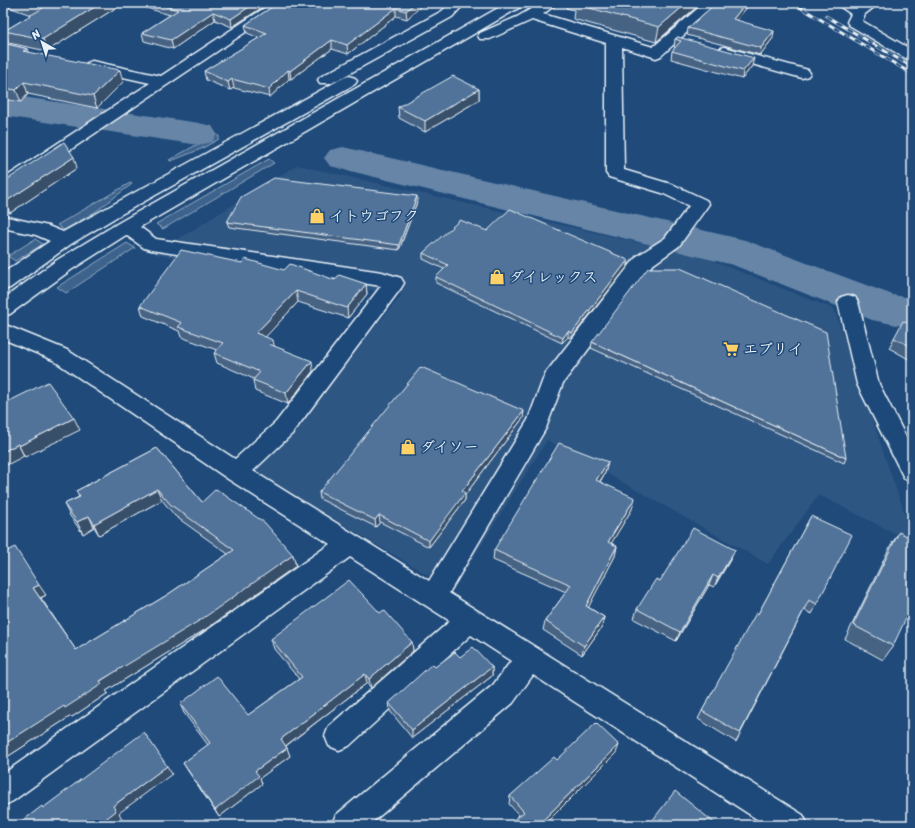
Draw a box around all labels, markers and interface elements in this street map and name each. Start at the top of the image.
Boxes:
north arrow [22,22,62,62]
text: N [26,25,45,45]
place label: イトウゴフク [329,203,419,229]
shop icon: イトウゴフク [308,207,326,225]
place label: ダイレックス [509,264,598,290]
shop icon: ダイレックス [488,268,506,286]
place label: エブリイ [743,336,803,362]
supermarket icon: エブリイ [722,340,740,358]
place label: ダイソー [420,434,479,460]
shop icon: ダイソー [399,438,417,456]

